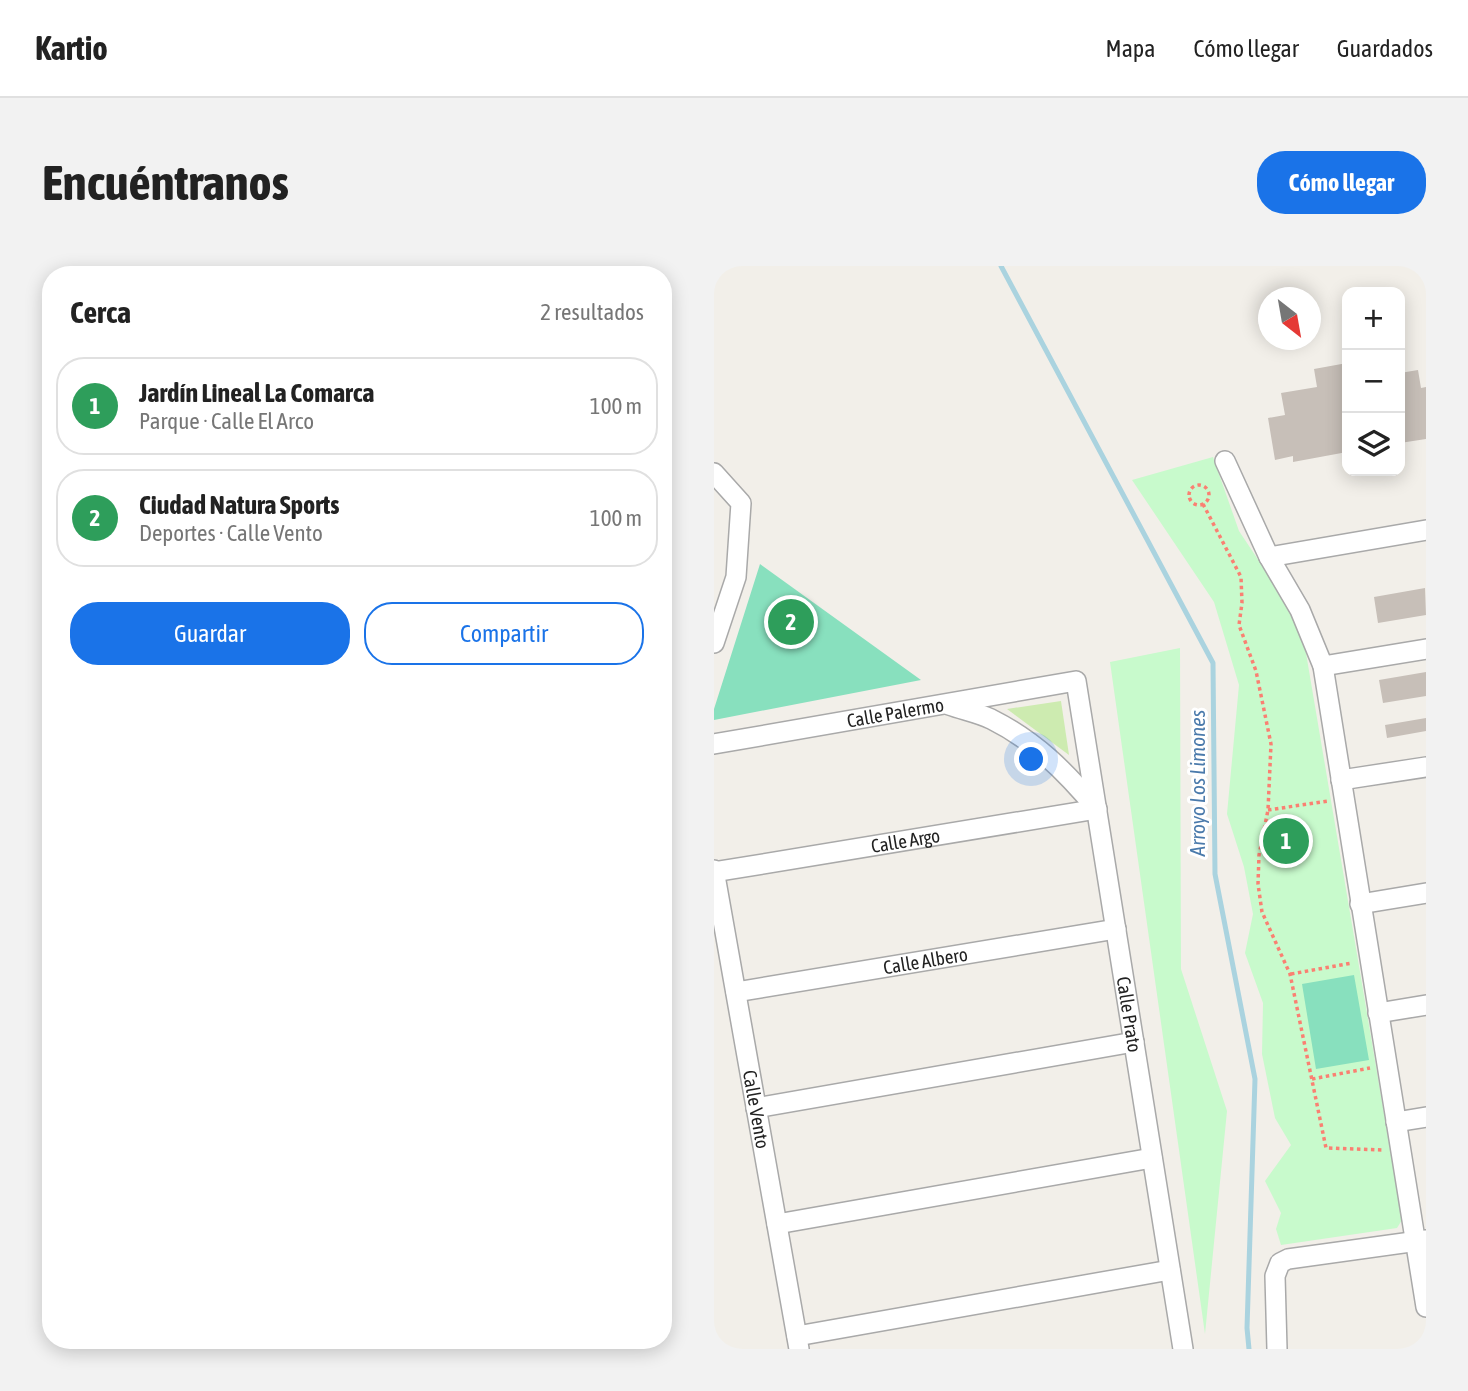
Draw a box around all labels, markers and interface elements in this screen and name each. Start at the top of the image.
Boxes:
text: Kartio [35,29,108,67]
text: Mapa [1106,35,1155,62]
text: Cómo llegar [1193,35,1299,62]
text: Guardados [1337,35,1433,62]
button: Cómo llegar [1257,151,1426,214]
text: Encuéntranos [42,154,289,210]
north arrow [1258,287,1321,350]
map controls [1342,287,1405,476]
button: + [1342,287,1405,350]
text: Cerca [70,295,131,329]
text: 2 resultados [540,299,644,325]
button: − [1342,350,1405,413]
text: Jardín Lineal La Comarca [139,378,374,408]
text: 1 [90,393,100,419]
text: 100 m [590,393,642,419]
text: Parque · Calle El Arco [139,408,314,434]
button: layers [1342,413,1405,476]
text: Ciudad Natura Sports [139,490,339,520]
text: 2 [90,505,100,531]
text: 100 m [590,505,642,531]
text: Deportes · Calle Vento [139,520,323,546]
pin: 2 [768,596,814,648]
button: Guardar [70,602,350,665]
button: Compartir [364,602,644,665]
street label: Calle Palermo [845,693,946,732]
water label: Arroyo Los Limones [1185,710,1209,857]
your location [1014,742,1048,776]
pin: 1 [1263,815,1309,867]
street label: Calle Argo [869,824,942,857]
street label: Calle Albero [882,943,969,978]
street label: Calle Prato [1113,975,1146,1054]
street label: Calle Vento [739,1068,774,1150]

